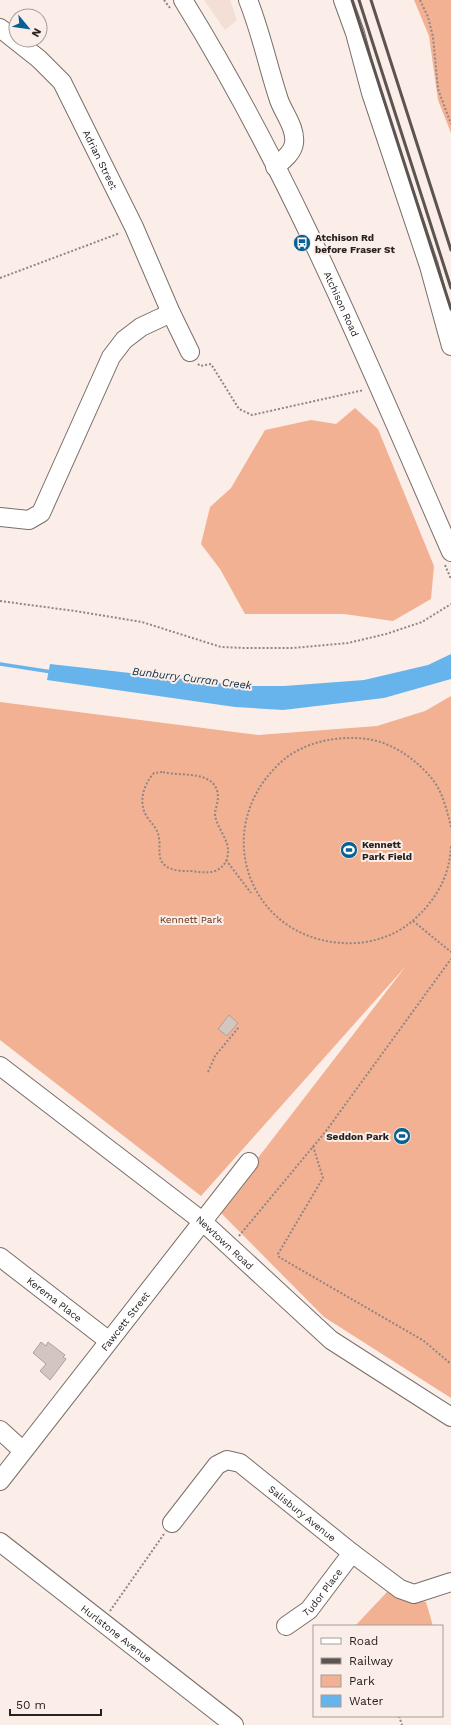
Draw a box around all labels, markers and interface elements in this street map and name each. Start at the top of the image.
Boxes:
north arrow [8,8,48,48]
text: N [29,26,44,39]
street label: Adrian Street [81,128,120,192]
place label: Atchison Rd before Fraser St [315,232,396,255]
bus stop icon: Atchison Rd before Fraser St [292,233,312,253]
street label: Atchison Road [322,270,361,338]
water label: Bunburry Curran Creek [131,665,254,692]
place label: Kennett Park Field [362,839,412,862]
sports icon: Kennett Park Field [339,840,359,860]
park label: Kennett Park [160,914,223,925]
sports icon: Seddon Park [392,1126,412,1146]
place label: Seddon Park [326,1131,390,1142]
street label: Newtown Road [194,1214,256,1272]
street label: Kerema Place [25,1275,84,1324]
street label: Fawcett Street [99,1289,152,1353]
street label: Salisbury Avenue [266,1483,338,1544]
street label: Tudor Place [301,1566,344,1619]
street label: Hurlstone Avenue [79,1603,154,1665]
legend [313,1625,443,1717]
text: Road [349,1634,378,1648]
text: Railway [349,1654,394,1668]
text: Park [349,1674,375,1688]
scale bar [10,1691,101,1717]
text: Water [349,1694,384,1708]
text: 50 m [16,1698,46,1712]

